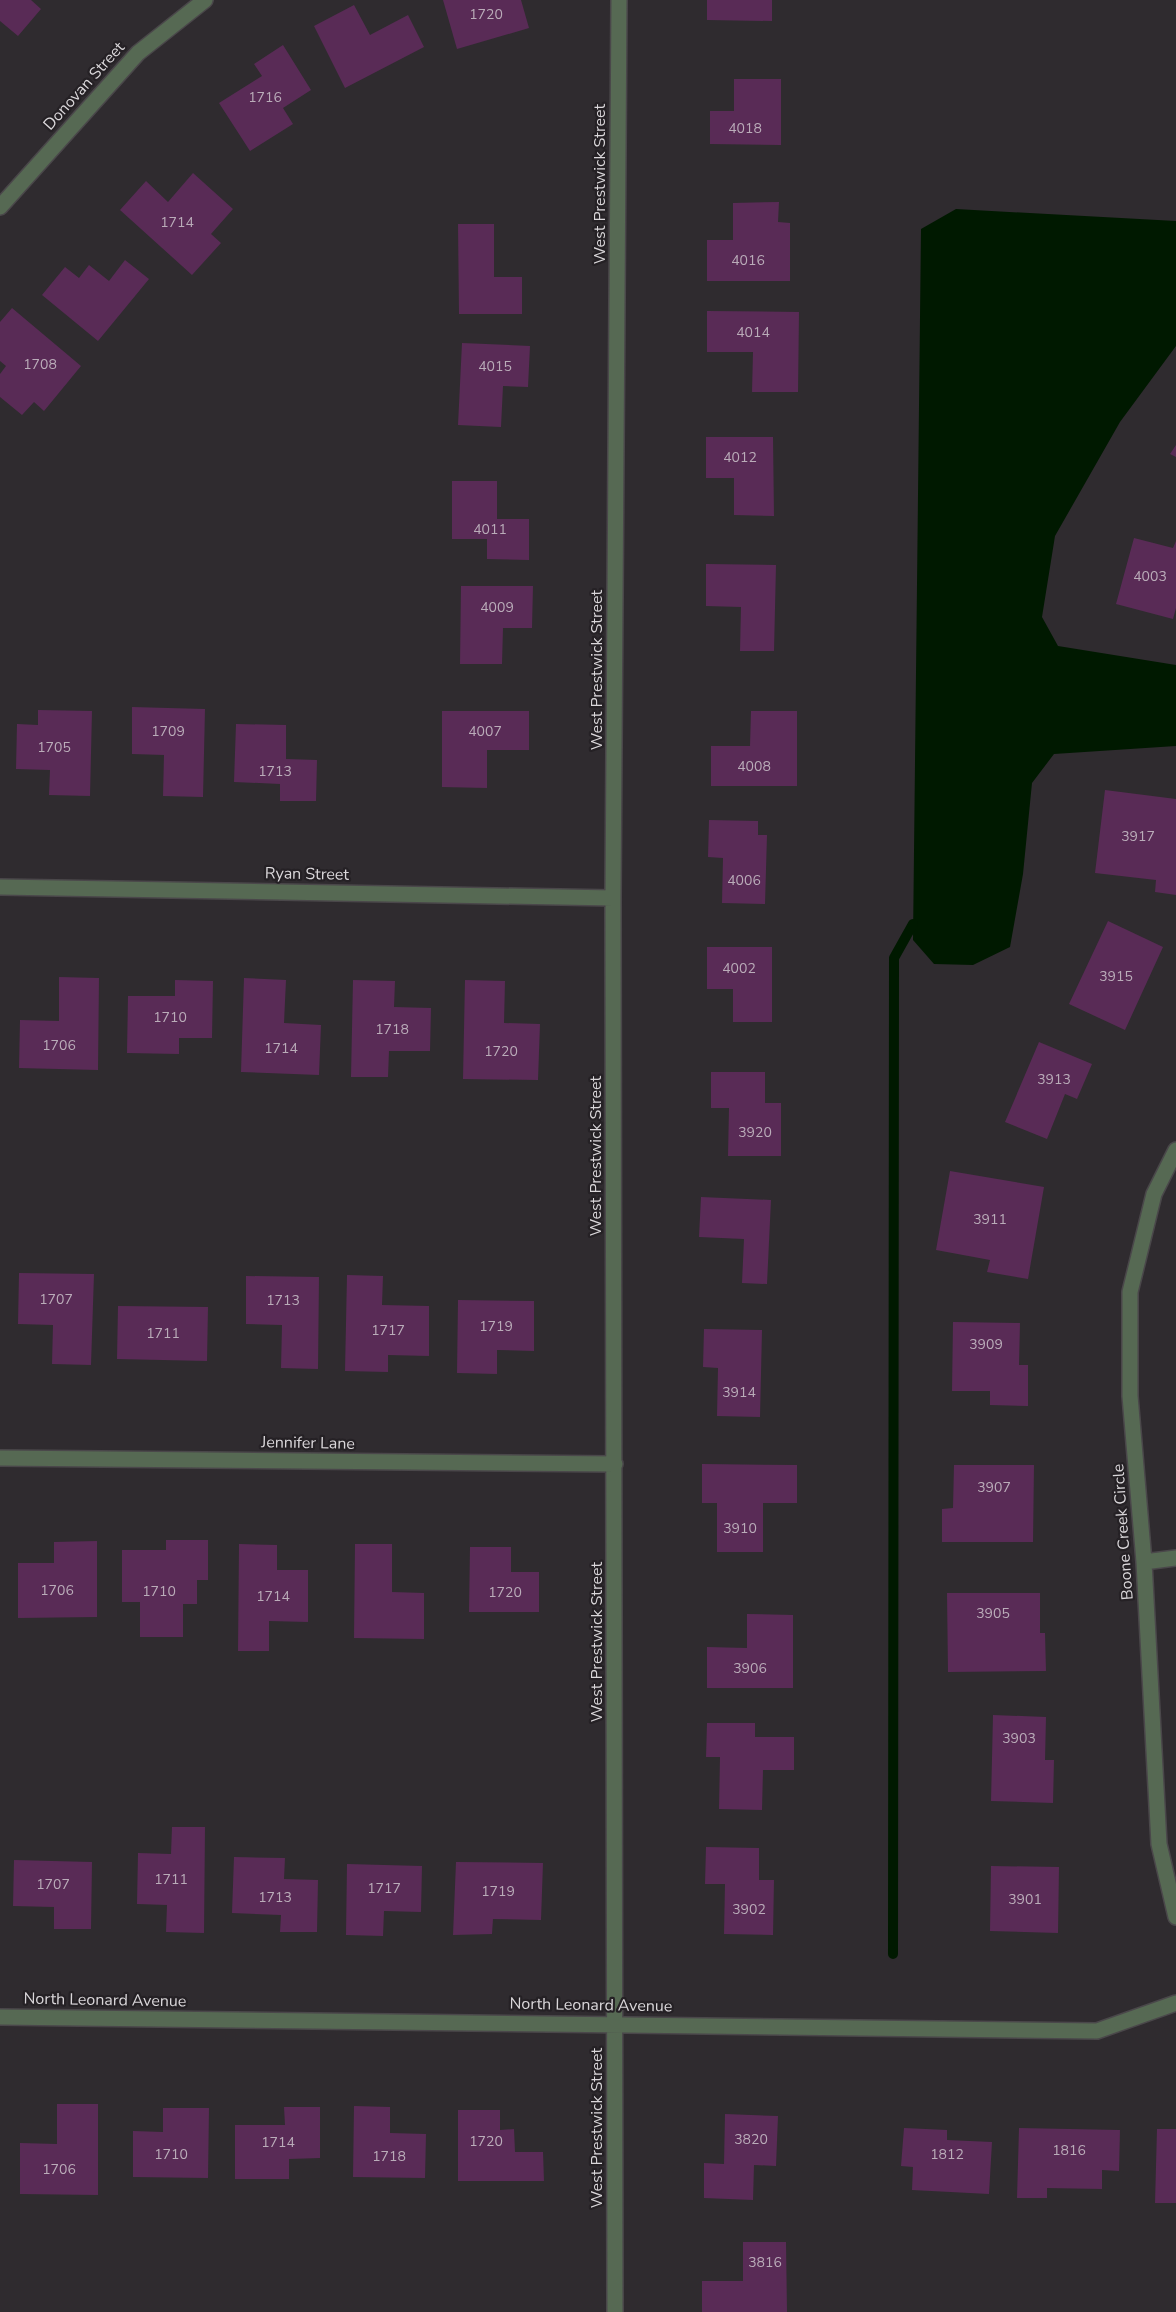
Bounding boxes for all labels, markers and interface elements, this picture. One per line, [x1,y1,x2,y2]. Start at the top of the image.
house number: 1720 [469,5,503,24]
street label: Donovan Street [38,37,130,135]
house number: 1716 [248,88,282,107]
street label: West Prestwick Street [589,103,611,264]
house number: 4018 [728,119,762,138]
house number: 1714 [160,213,194,232]
house number: 4016 [731,251,765,270]
house number: 4014 [736,323,770,342]
house number: 1708 [23,355,57,374]
house number: 4015 [478,357,512,376]
house number: 4012 [723,448,757,467]
house number: 4011 [473,520,507,539]
house number: 4003 [1133,567,1167,586]
street label: West Prestwick Street [586,589,608,750]
house number: 4009 [480,598,514,617]
house number: 1709 [151,722,185,741]
house number: 4007 [468,722,502,741]
house number: 1705 [37,738,71,757]
house number: 4008 [737,757,771,776]
house number: 1713 [258,762,292,781]
house number: 3917 [1121,827,1155,846]
street label: Ryan Street [265,862,350,886]
house number: 4006 [727,871,761,890]
house number: 4002 [722,959,756,978]
house number: 3915 [1099,967,1133,986]
house number: 1710 [153,1008,187,1027]
house number: 1718 [375,1020,409,1039]
house number: 1706 [42,1036,76,1055]
house number: 1714 [264,1039,298,1058]
house number: 1720 [484,1042,518,1061]
house number: 3913 [1037,1070,1071,1089]
street label: West Prestwick Street [585,1075,607,1236]
house number: 3920 [738,1123,772,1142]
house number: 3911 [973,1210,1007,1229]
house number: 1707 [39,1290,73,1309]
house number: 1713 [266,1291,300,1310]
house number: 1719 [479,1317,513,1336]
house number: 1717 [371,1321,405,1340]
house number: 1711 [146,1324,180,1343]
house number: 3909 [969,1335,1003,1354]
house number: 3914 [722,1383,756,1402]
street label: Jennifer Lane [260,1431,355,1455]
street label: Boone Creek Circle [1107,1463,1139,1601]
house number: 3907 [977,1478,1011,1497]
house number: 3910 [723,1519,757,1538]
street label: West Prestwick Street [586,1561,608,1722]
house number: 1706 [40,1581,74,1600]
house number: 1710 [142,1582,176,1601]
house number: 1720 [488,1583,522,1602]
house number: 1714 [256,1587,290,1606]
house number: 3905 [976,1604,1010,1623]
house number: 3906 [733,1659,767,1678]
house number: 3903 [1002,1729,1036,1748]
house number: 1711 [154,1870,188,1889]
house number: 1707 [36,1875,70,1894]
house number: 1717 [367,1879,401,1898]
house number: 1719 [481,1882,515,1901]
house number: 1713 [258,1888,292,1907]
house number: 3901 [1008,1890,1042,1909]
house number: 3902 [732,1900,766,1919]
street label: North Leonard Avenue [23,1988,187,2012]
street label: North Leonard Avenue [509,1993,673,2017]
street label: West Prestwick Street [586,2047,608,2208]
house number: 3820 [734,2130,768,2149]
house number: 1720 [469,2132,503,2151]
house number: 1714 [261,2133,295,2152]
house number: 1816 [1052,2141,1086,2160]
house number: 1710 [154,2145,188,2164]
house number: 1812 [930,2145,964,2164]
house number: 1718 [372,2147,406,2166]
house number: 1706 [42,2160,76,2179]
house number: 3816 [748,2253,782,2272]

